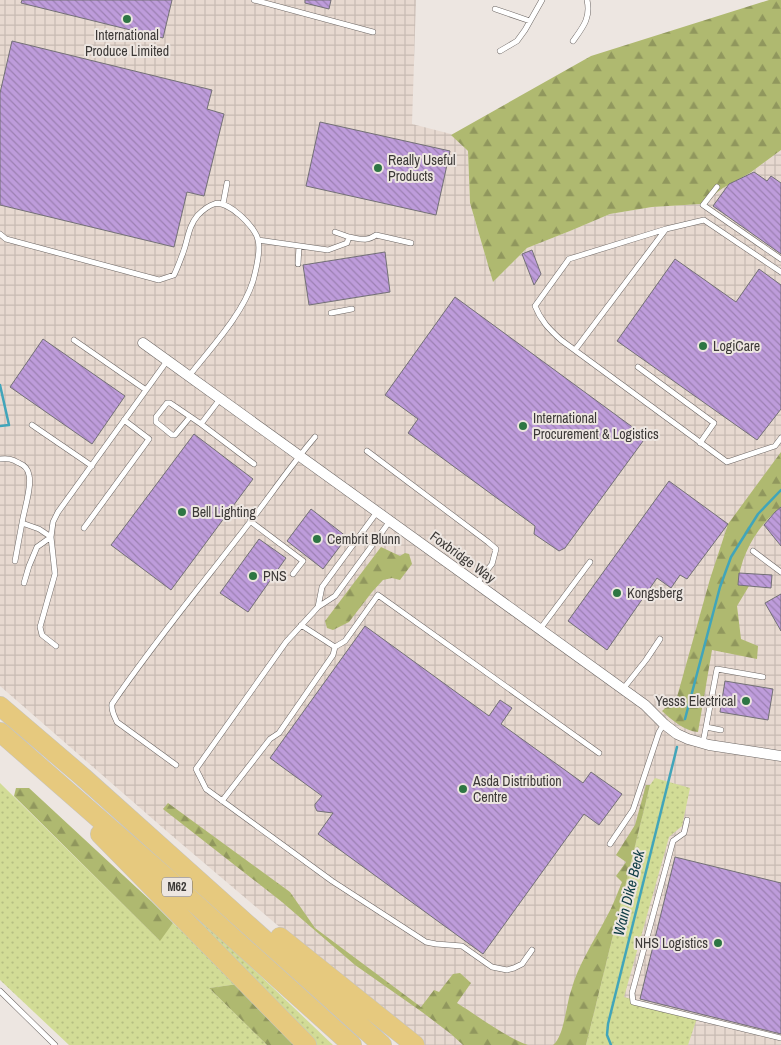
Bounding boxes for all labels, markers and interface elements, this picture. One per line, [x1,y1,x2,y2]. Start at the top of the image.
marker: International Produce Limited [121,13,133,25]
place label: International Produce Limited [85,26,169,60]
place label: Really Useful Products [388,151,456,185]
marker: Really Useful Products [372,162,384,174]
place label: LogiCare [713,337,760,355]
marker: LogiCare [697,340,709,352]
place label: International Procurement & Logistics [533,409,659,443]
marker: International Procurement & Logistics [517,420,529,432]
place label: Bell Lighting [192,503,256,521]
marker: Bell Lighting [176,506,188,518]
street label: Foxbridge Way [427,527,500,587]
place label: Cembrit Blunn [327,530,400,548]
marker: Cembrit Blunn [311,533,323,545]
place label: PNS [263,567,287,585]
marker: PNS [247,570,259,582]
place label: Kongsberg [627,584,683,602]
marker: Kongsberg [611,587,623,599]
place label: Yesss Electrical [655,692,736,710]
marker: Yesss Electrical [740,695,752,707]
place label: Asda Distribution Centre [472,772,562,806]
marker: Asda Distribution Centre [457,783,469,795]
water label: Wain Dike Beck [608,847,650,938]
road number: M62 [162,878,192,896]
place label: NHS Logistics [635,934,708,952]
marker: NHS Logistics [712,937,724,949]

